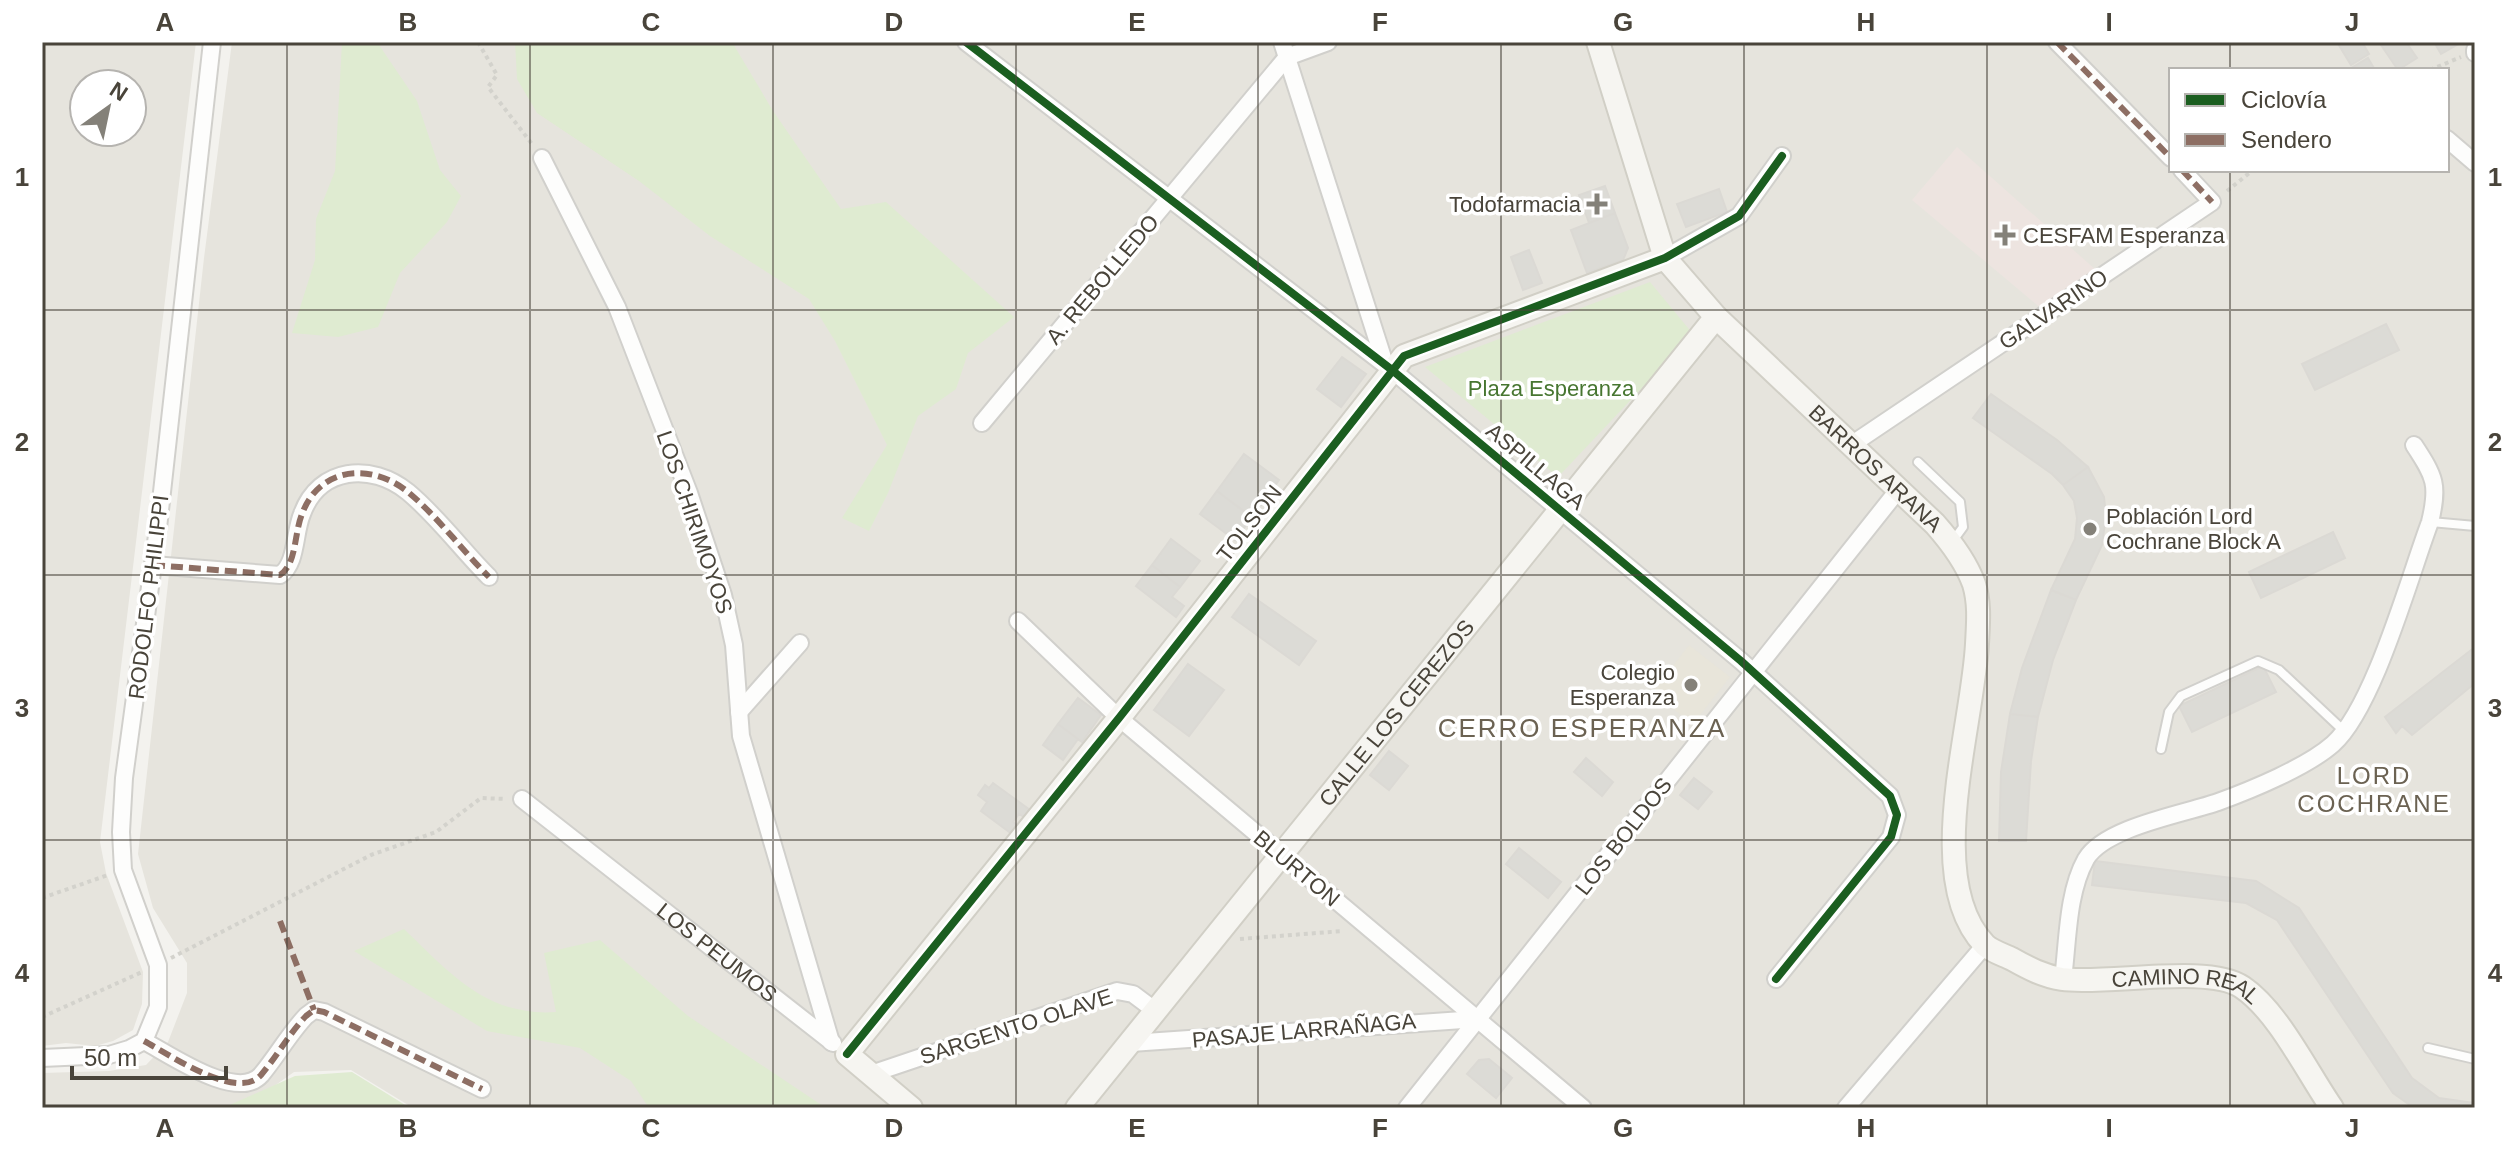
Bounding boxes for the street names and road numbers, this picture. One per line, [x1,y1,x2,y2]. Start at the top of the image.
street label: A. REBOLLEDO [1041,209,1164,349]
street label: GALVARINO [1994,264,2112,355]
street label: BARROS ARANA [1804,400,1947,537]
street label: ASPILLAGA [1481,418,1590,515]
street label: LOS CHIRIMOYOS [651,427,738,617]
street label: TOLSON [1212,480,1287,566]
street label: RODOLFO PHILIPPI [124,494,173,701]
street label: CALLE LOS CEREZOS [1314,615,1479,811]
street label: LOS BOLDOS [1570,773,1677,900]
street label: BLURTON [1249,825,1345,911]
street label: LOS PEUMOS [652,898,782,1007]
street label: CAMINO REAL [2111,964,2265,1009]
street label: SARGENTO OLAVE [917,984,1116,1069]
street label: PASAJE LARRAÑAGA [1191,1008,1417,1053]

